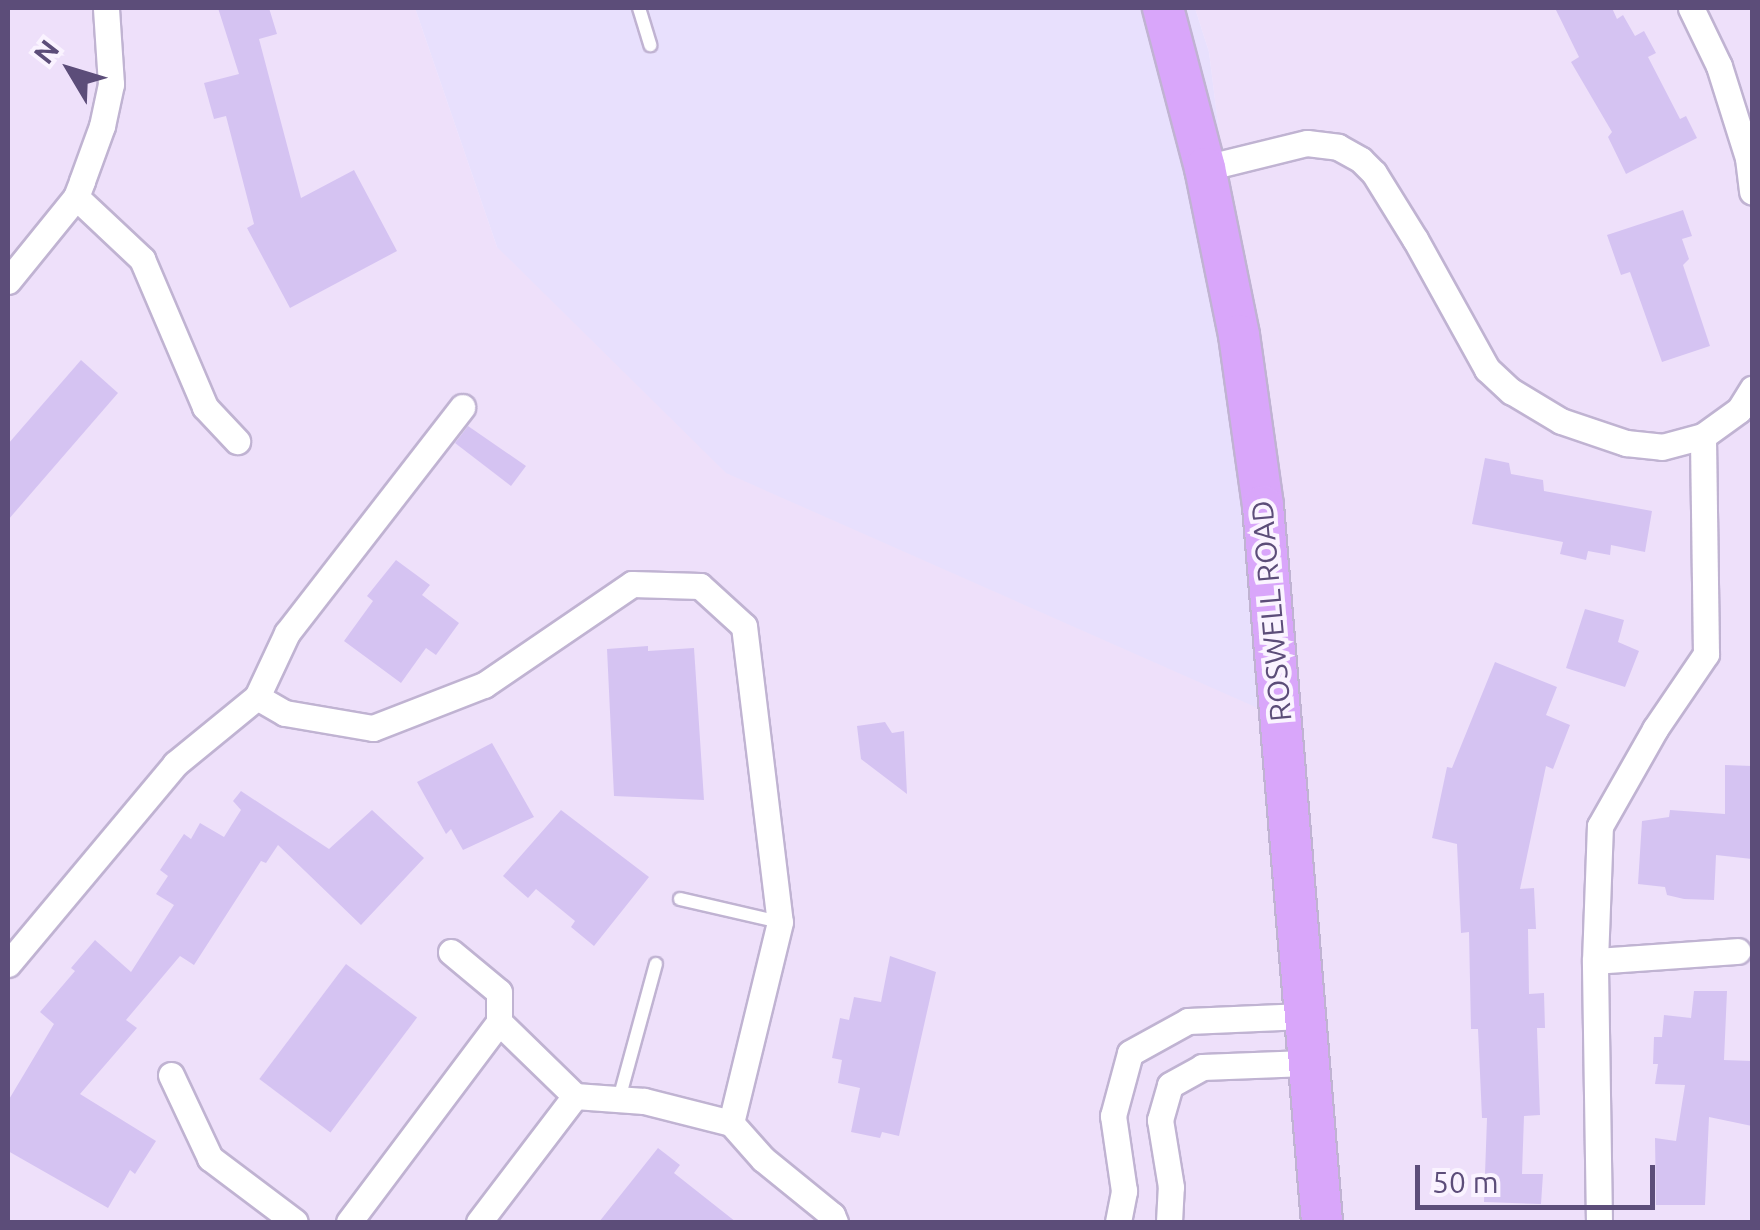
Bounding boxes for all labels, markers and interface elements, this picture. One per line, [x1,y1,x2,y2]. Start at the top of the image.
north arrow [20,20,120,120]
text: N [27,33,65,69]
street label: ROSWELL ROAD [1243,499,1299,723]
scale bar [1420,1145,1660,1207]
text: 50 m [1432,1165,1499,1199]

